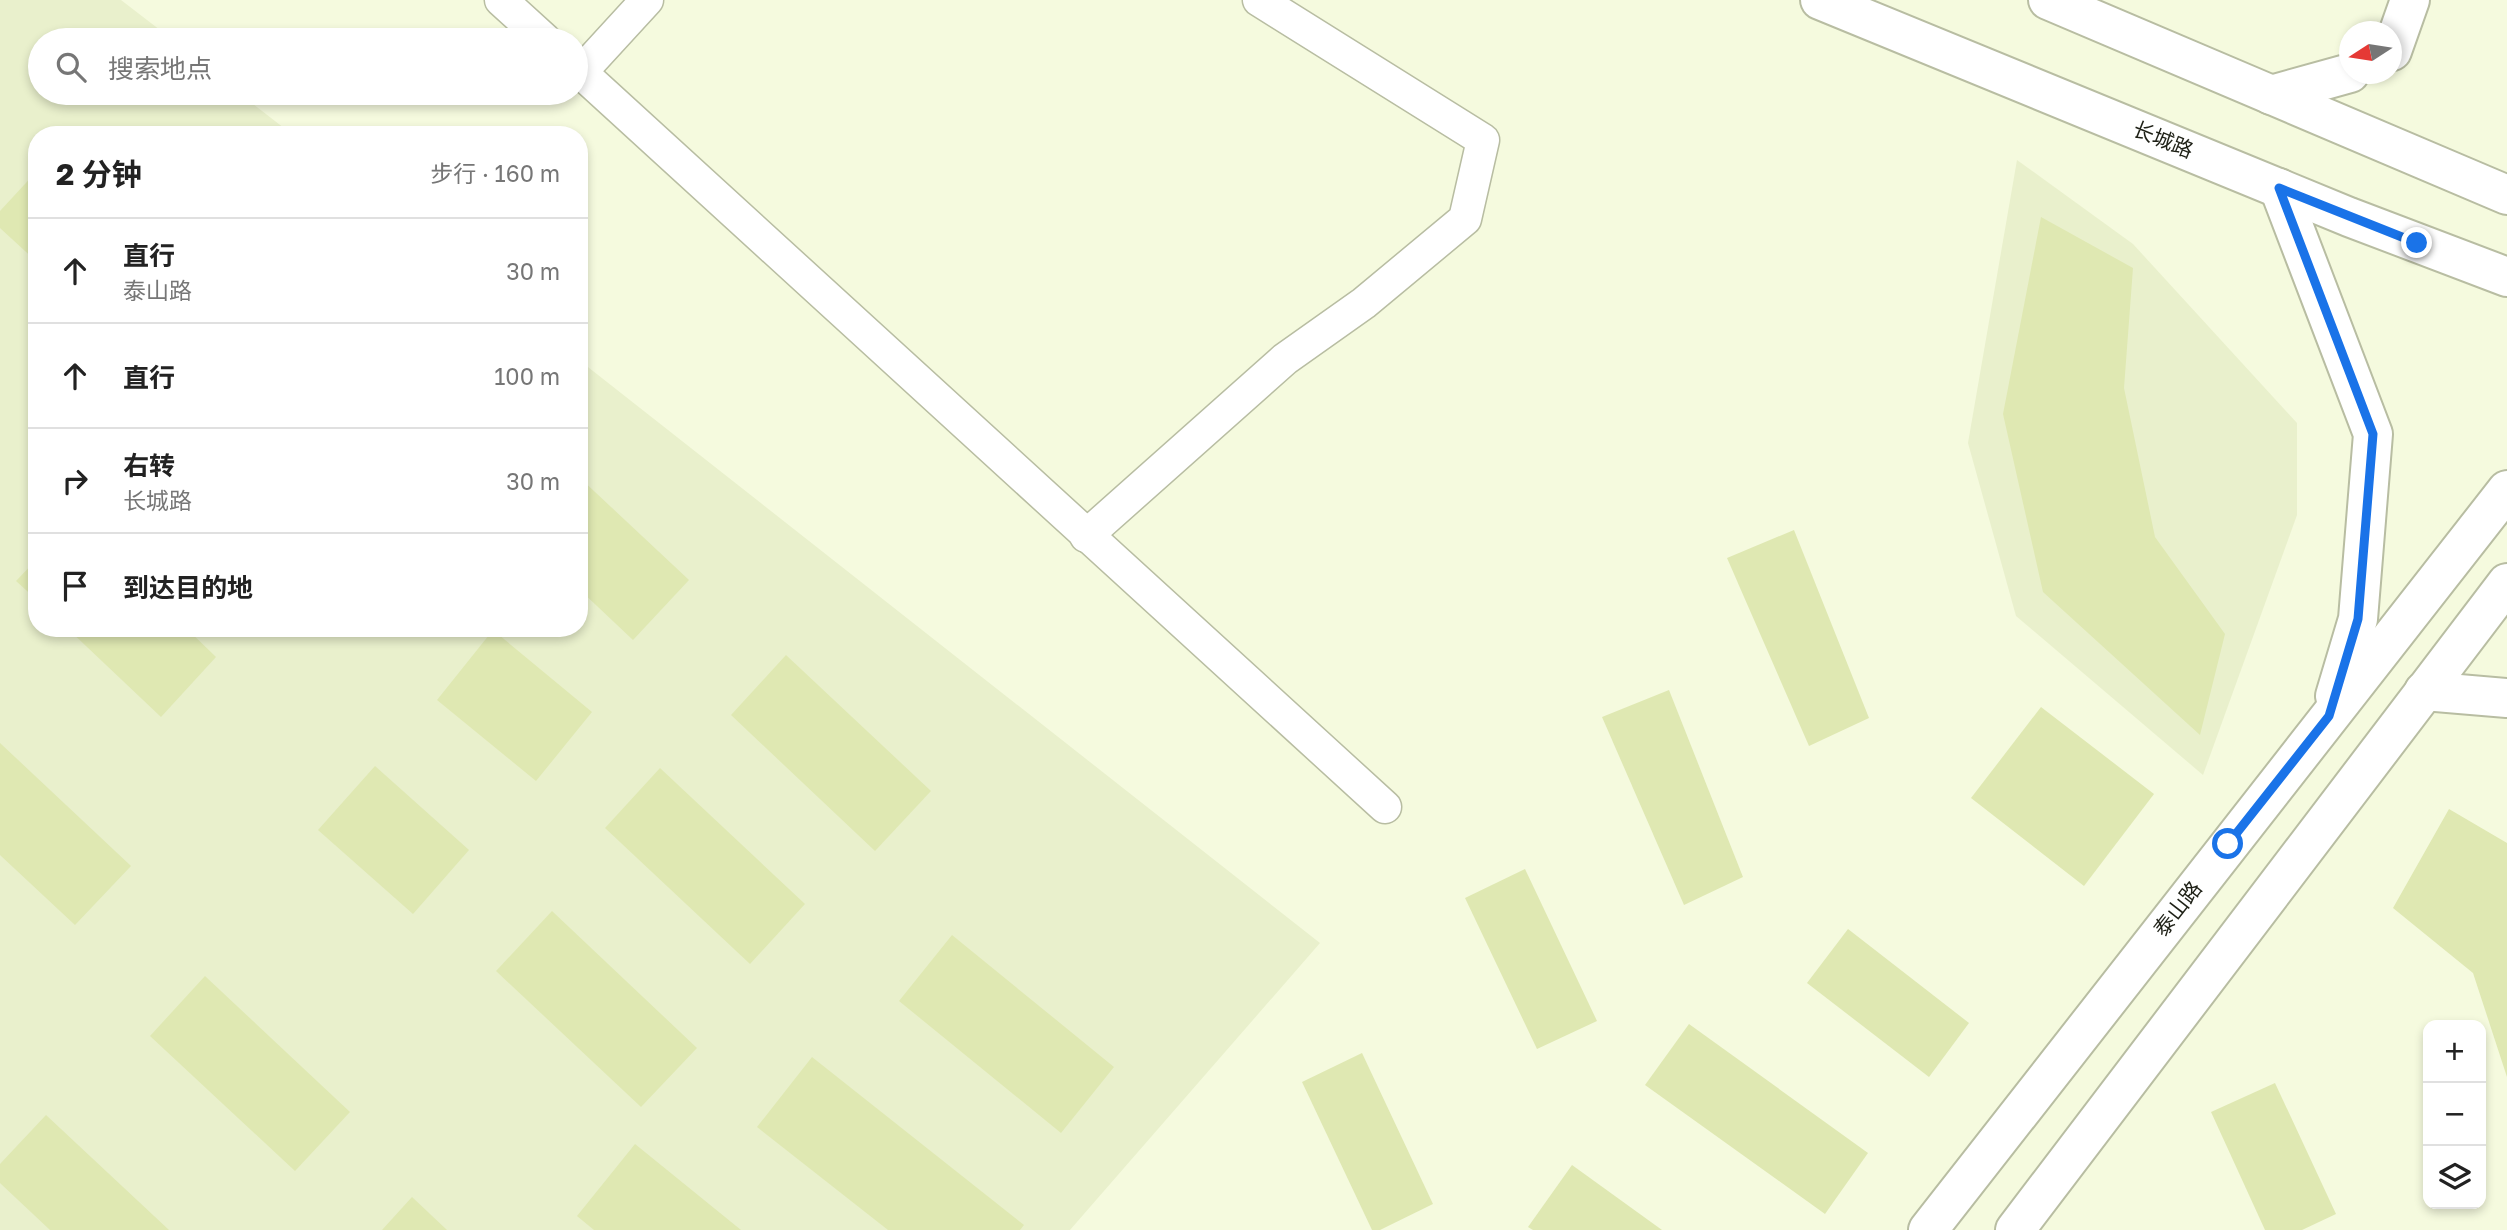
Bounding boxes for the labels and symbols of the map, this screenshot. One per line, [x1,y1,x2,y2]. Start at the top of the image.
north arrow [2339,21,2402,84]
street label: 长城路 [2129,115,2197,163]
route end [2401,227,2432,258]
route start [2212,828,2243,859]
street label: 泰山路 [2148,876,2207,941]

